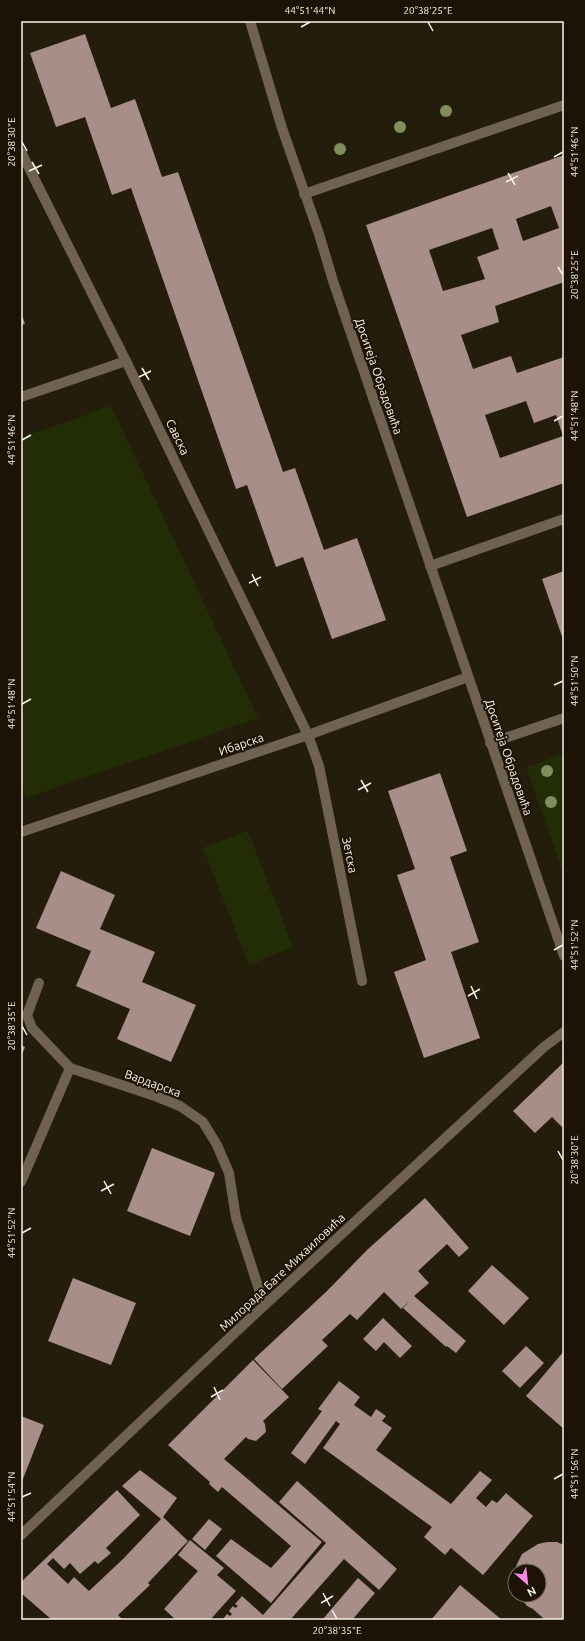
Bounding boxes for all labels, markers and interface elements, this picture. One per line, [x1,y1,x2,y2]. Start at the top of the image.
text: 44°51'44"N [285,5,335,16]
text: 20°38'25"E [403,5,453,16]
text: 20°38'30"E [6,117,17,167]
text: 44°51'46"N [569,127,580,177]
text: 20°38'25"E [569,250,580,300]
street label: Доситеја Обрадовића [353,316,405,436]
text: 44°51'48"N [569,391,580,441]
text: 44°51'46"N [6,415,17,465]
street label: Савска [164,417,192,457]
text: 44°51'50"N [569,656,580,706]
text: 44°51'48"N [6,679,17,729]
street label: Доситеја Обрадовића [483,697,535,817]
street label: Ибарска [217,730,265,758]
street label: Зетска [340,836,360,874]
text: 44°51'52"N [569,920,580,970]
text: 20°38'35"E [6,1001,17,1051]
street label: Вардарска [123,1067,183,1099]
text: 20°38'30"E [569,1135,580,1185]
text: 44°51'52"N [6,1208,17,1258]
street label: Милорада Бате Михаиловића [217,1210,347,1334]
text: 44°51'56"N [569,1449,580,1499]
text: 44°51'54"N [6,1472,17,1522]
north arrow [507,1563,547,1603]
text: N [525,1585,538,1599]
text: 20°38'35"E [312,1625,362,1636]

